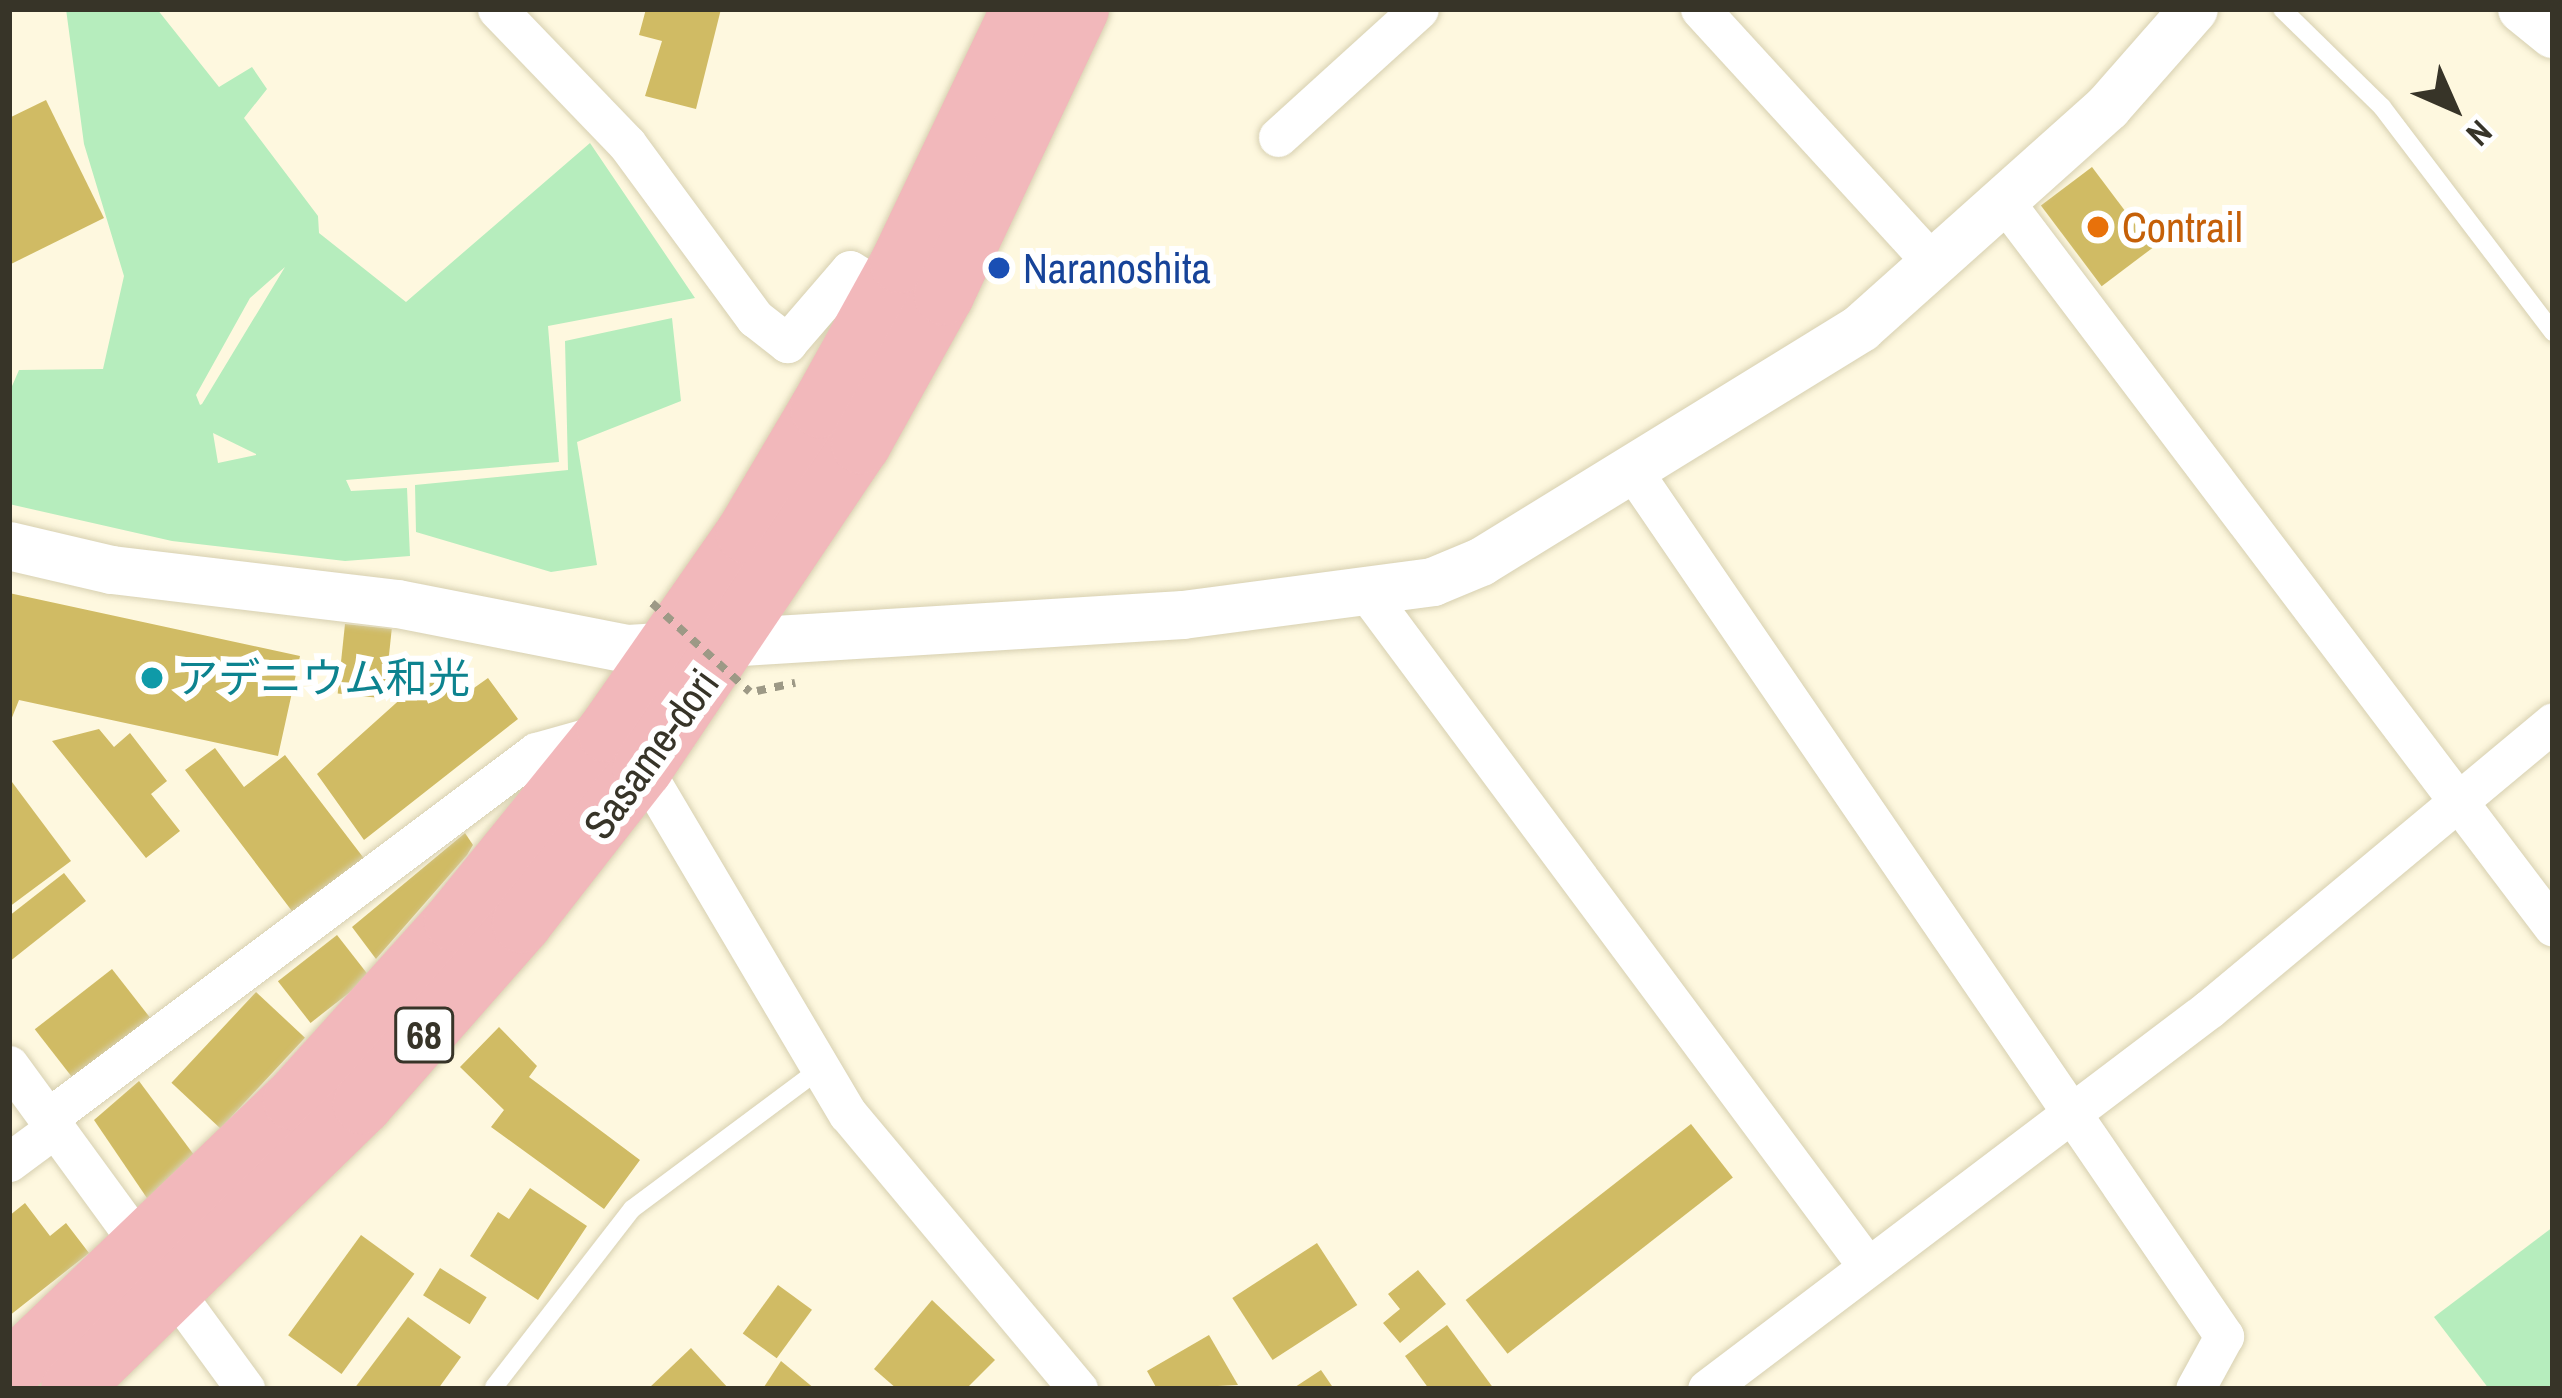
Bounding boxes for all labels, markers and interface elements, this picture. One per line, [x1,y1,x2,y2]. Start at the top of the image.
north arrow [2394,48,2514,168]
text: N [2457,111,2502,156]
place label: Contrail [2122,202,2243,252]
marker: Contrail [2085,214,2111,240]
place label: Naranoshita [1023,243,1211,293]
marker: Naranoshita [986,255,1012,281]
place label: アデニウム和光 [176,653,470,703]
street label: Sasame-dori [573,659,729,849]
marker: アデニウム和光 [139,665,165,691]
road number: 68 [394,1002,454,1068]

